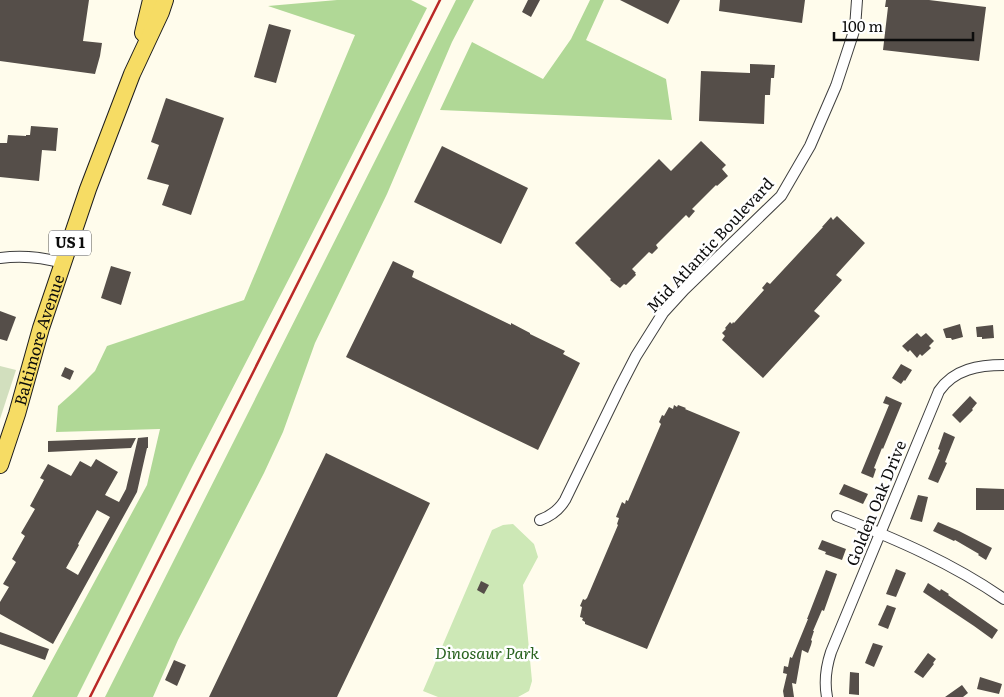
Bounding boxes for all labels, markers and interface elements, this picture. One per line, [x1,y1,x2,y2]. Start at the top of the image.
scale bar [834,10,973,42]
text: 100 m [842,14,883,37]
street label: Mid Atlantic Boulevard [640,171,778,317]
road number: US 1 [49,230,91,256]
street label: Baltimore Avenue [7,271,69,408]
street label: Golden Oak Drive [839,436,911,569]
park label: Dinosaur Park [435,640,539,664]

